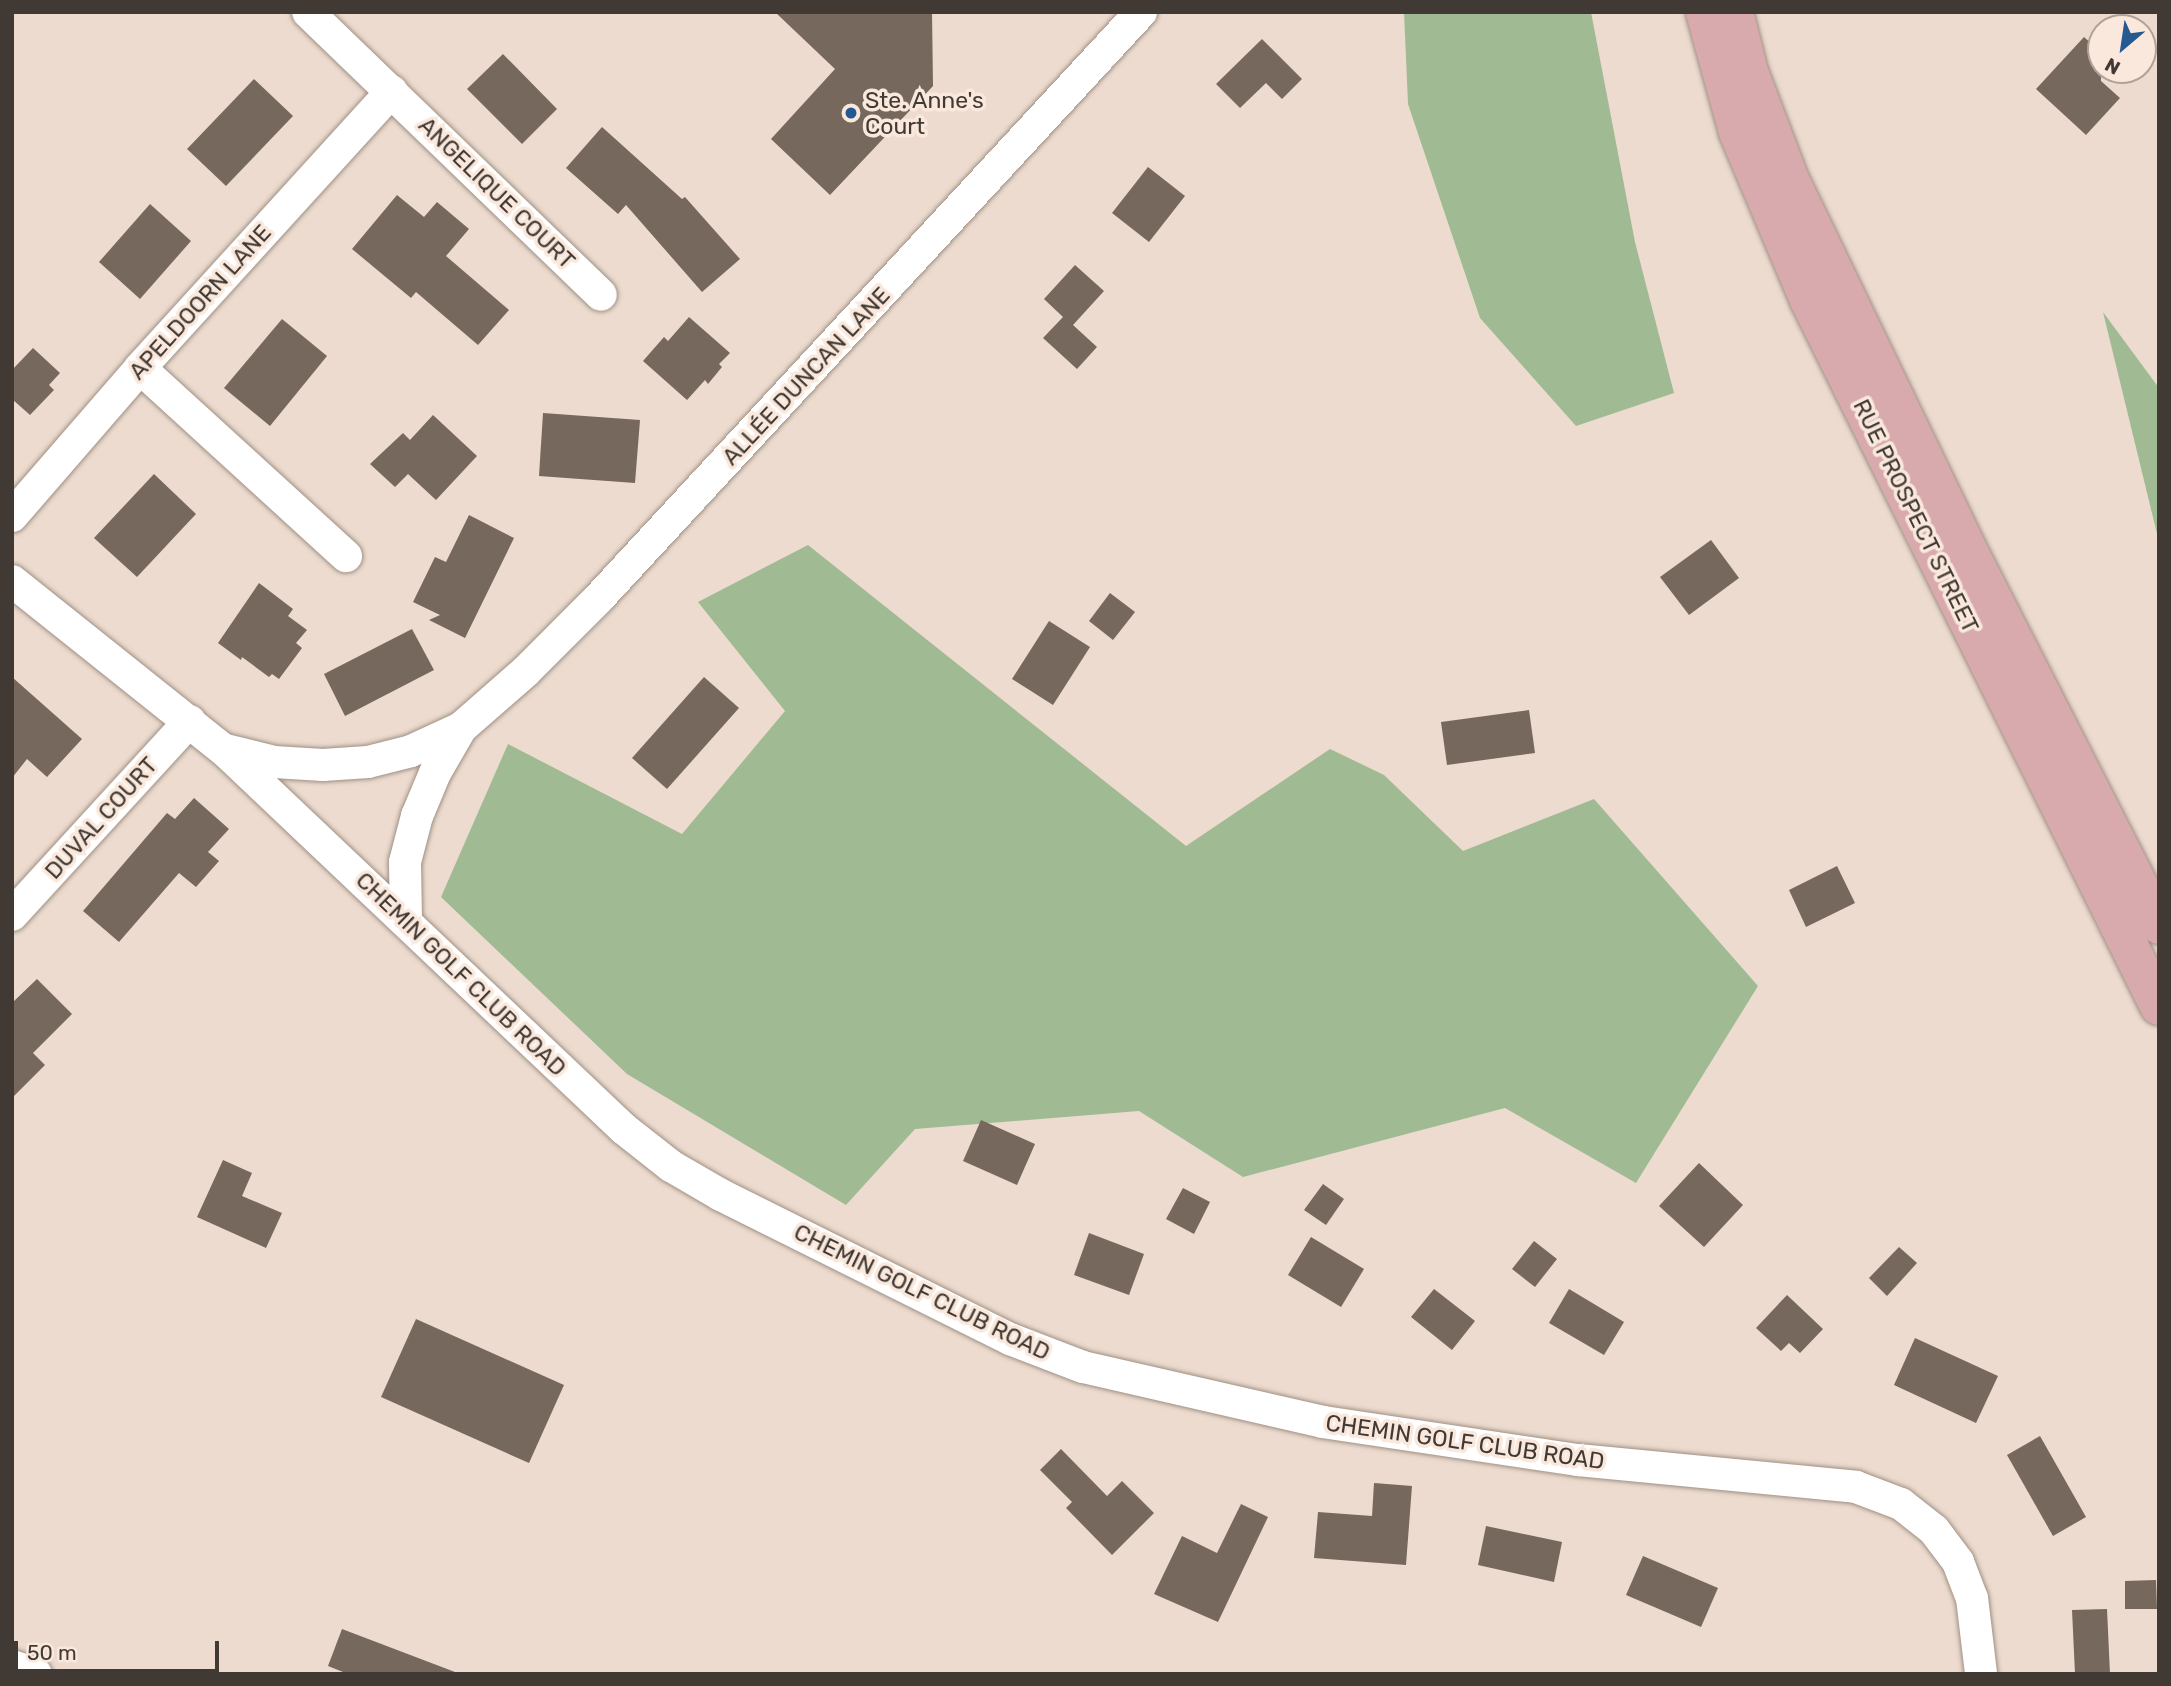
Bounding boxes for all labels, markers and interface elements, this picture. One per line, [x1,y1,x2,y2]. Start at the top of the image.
north arrow [2087,14,2157,84]
text: N [2101,53,2124,79]
place label: Ste. Anne's Court [865,86,984,140]
marker: Ste. Anne's Court [843,105,859,121]
street label: ANGELIQUE COURT [413,111,581,275]
street label: APELDOORN LANE [123,219,277,385]
street label: ALLÉE DUNCAN LANE [716,281,896,471]
street label: RUE PROSPECT STREET [1847,394,1985,638]
street label: DUVAL COURT [39,751,163,885]
street label: CHEMIN GOLF CLUB ROAD [350,866,572,1082]
street label: CHEMIN GOLF CLUB ROAD [789,1218,1055,1366]
street label: CHEMIN GOLF CLUB ROAD [1324,1409,1606,1475]
scale bar [18,1626,222,1670]
text: 50 m [27,1640,77,1665]

